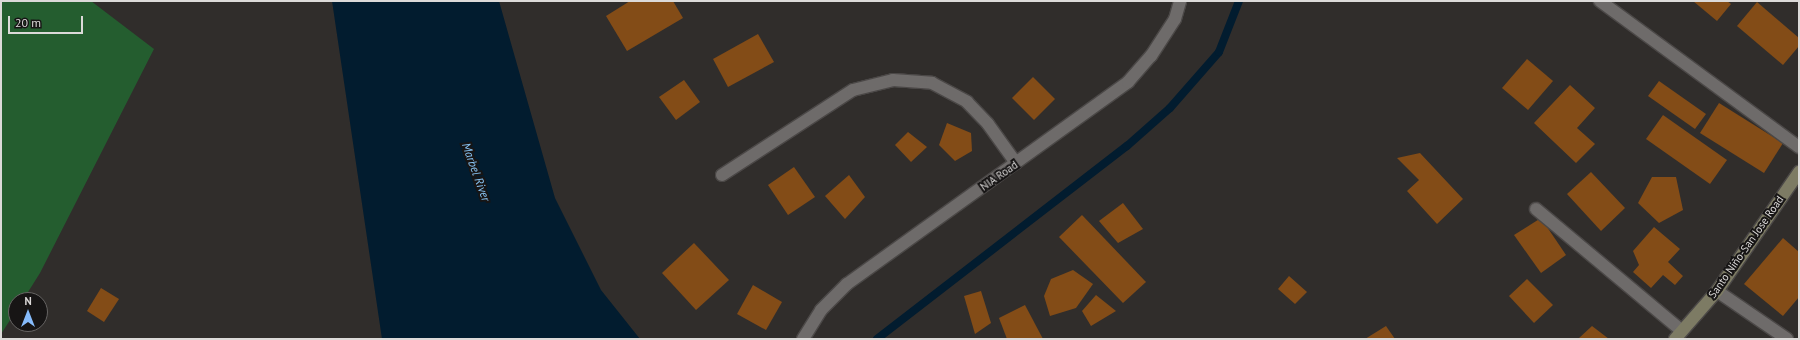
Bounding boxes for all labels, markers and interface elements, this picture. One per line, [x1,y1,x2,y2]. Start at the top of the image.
scale bar [10,8,85,34]
text: 20 m [15,15,41,30]
water label: Marbel River [459,141,493,203]
street label: NIA Road [977,158,1021,194]
street label: Santo Niño-San Jose Road [1706,193,1786,301]
north arrow [8,292,48,332]
text: N [24,294,32,308]

